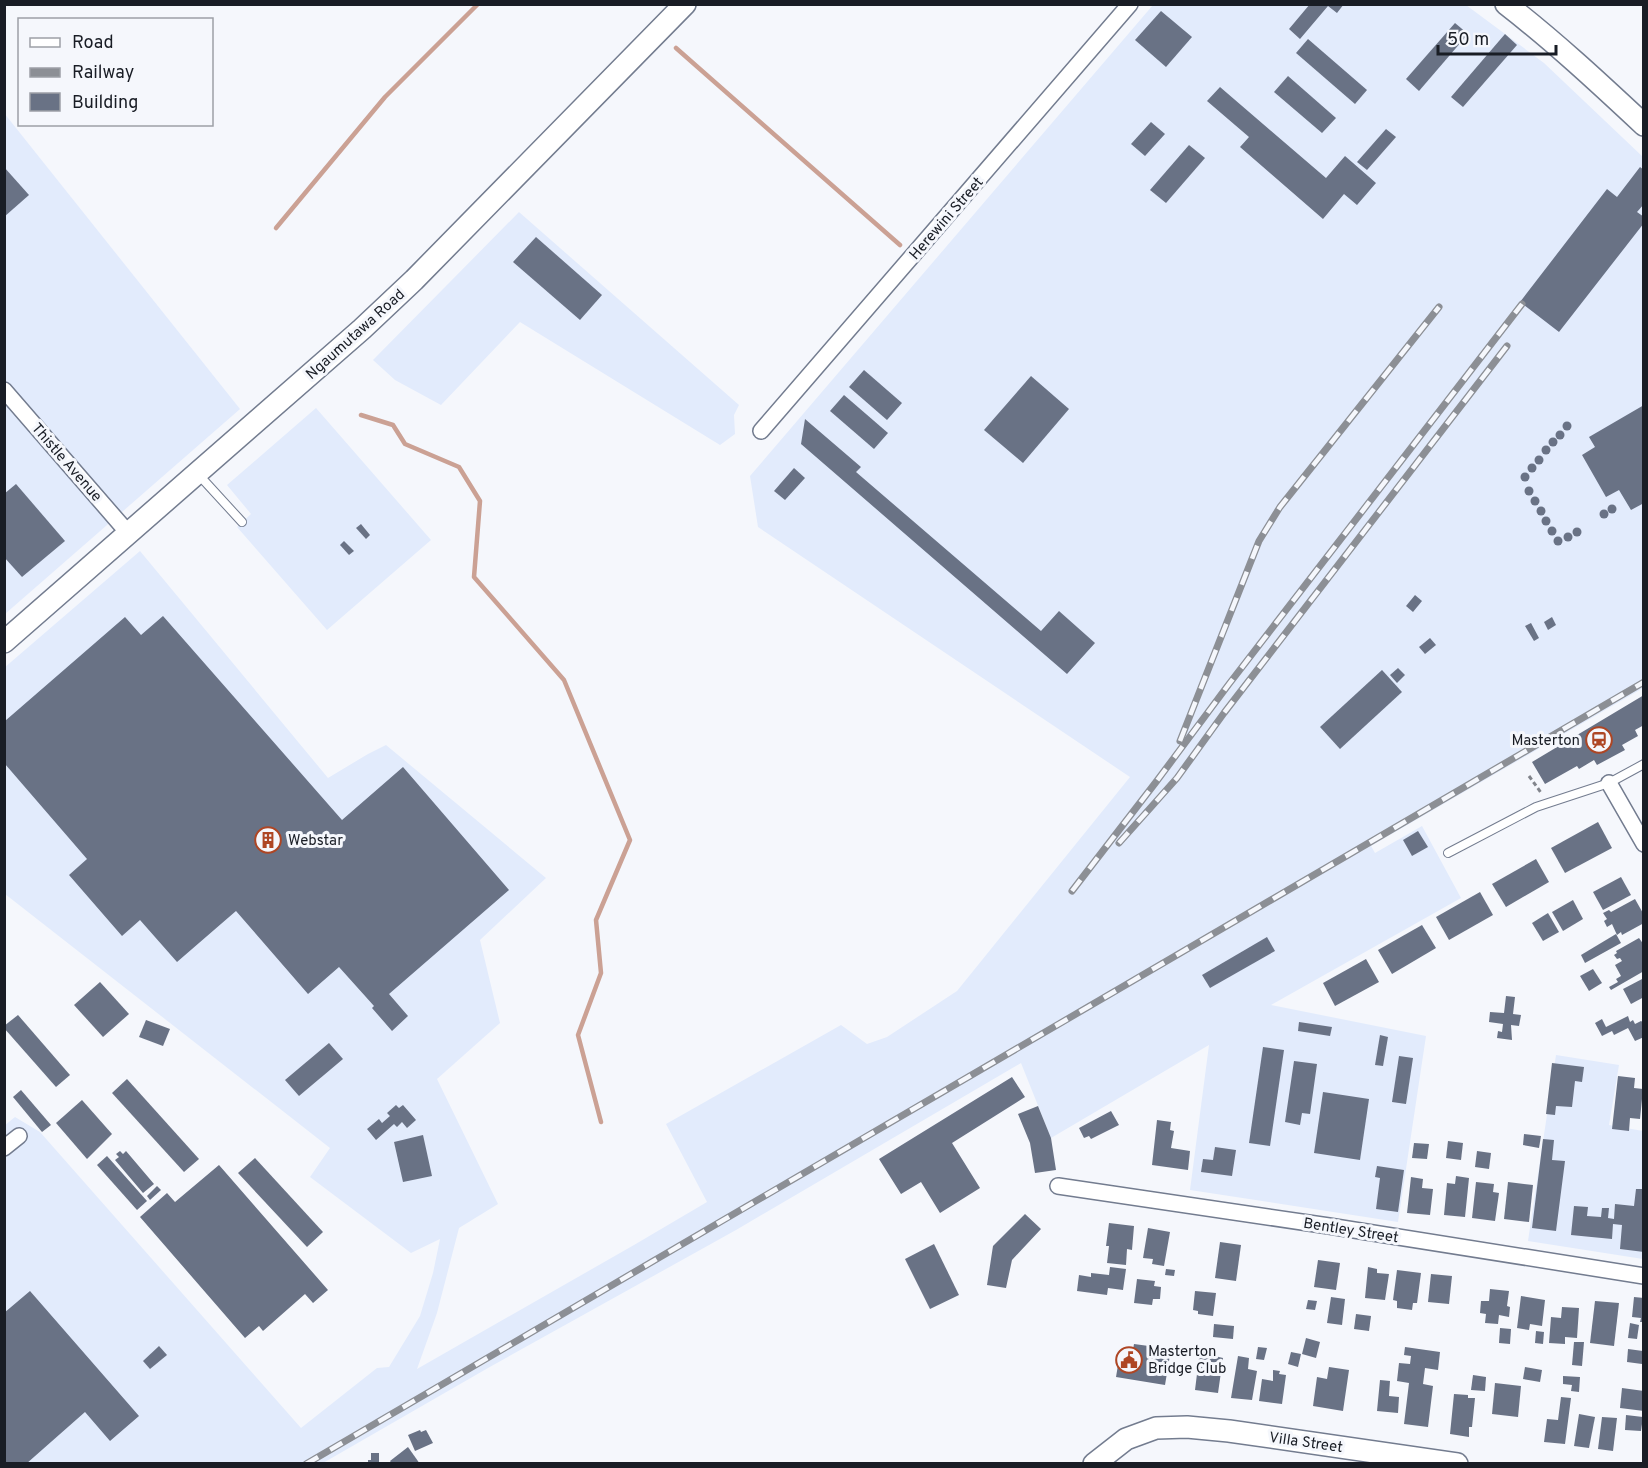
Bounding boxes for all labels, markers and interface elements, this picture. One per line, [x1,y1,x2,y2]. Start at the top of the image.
legend [18,18,213,126]
scale bar [1438,18,1556,56]
text: 50 m [1447,29,1489,52]
text: Road [72,32,114,55]
text: Railway [72,62,134,85]
text: Building [72,92,138,115]
street label: Herewini Street [906,174,988,264]
street label: Ngaumutawa Road [303,286,409,385]
street label: Thistle Avenue [26,420,105,506]
station icon: Masterton [1584,725,1614,755]
place label: Masterton [1512,732,1580,751]
building icon: Webstar [253,825,283,855]
place label: Webstar [288,832,343,851]
street label: Bentley Street [1302,1215,1400,1248]
place label: Masterton Bridge Club [1148,1343,1226,1379]
public building icon: Masterton Bridge Club [1114,1345,1144,1375]
street label: Villa Street [1268,1429,1344,1458]

